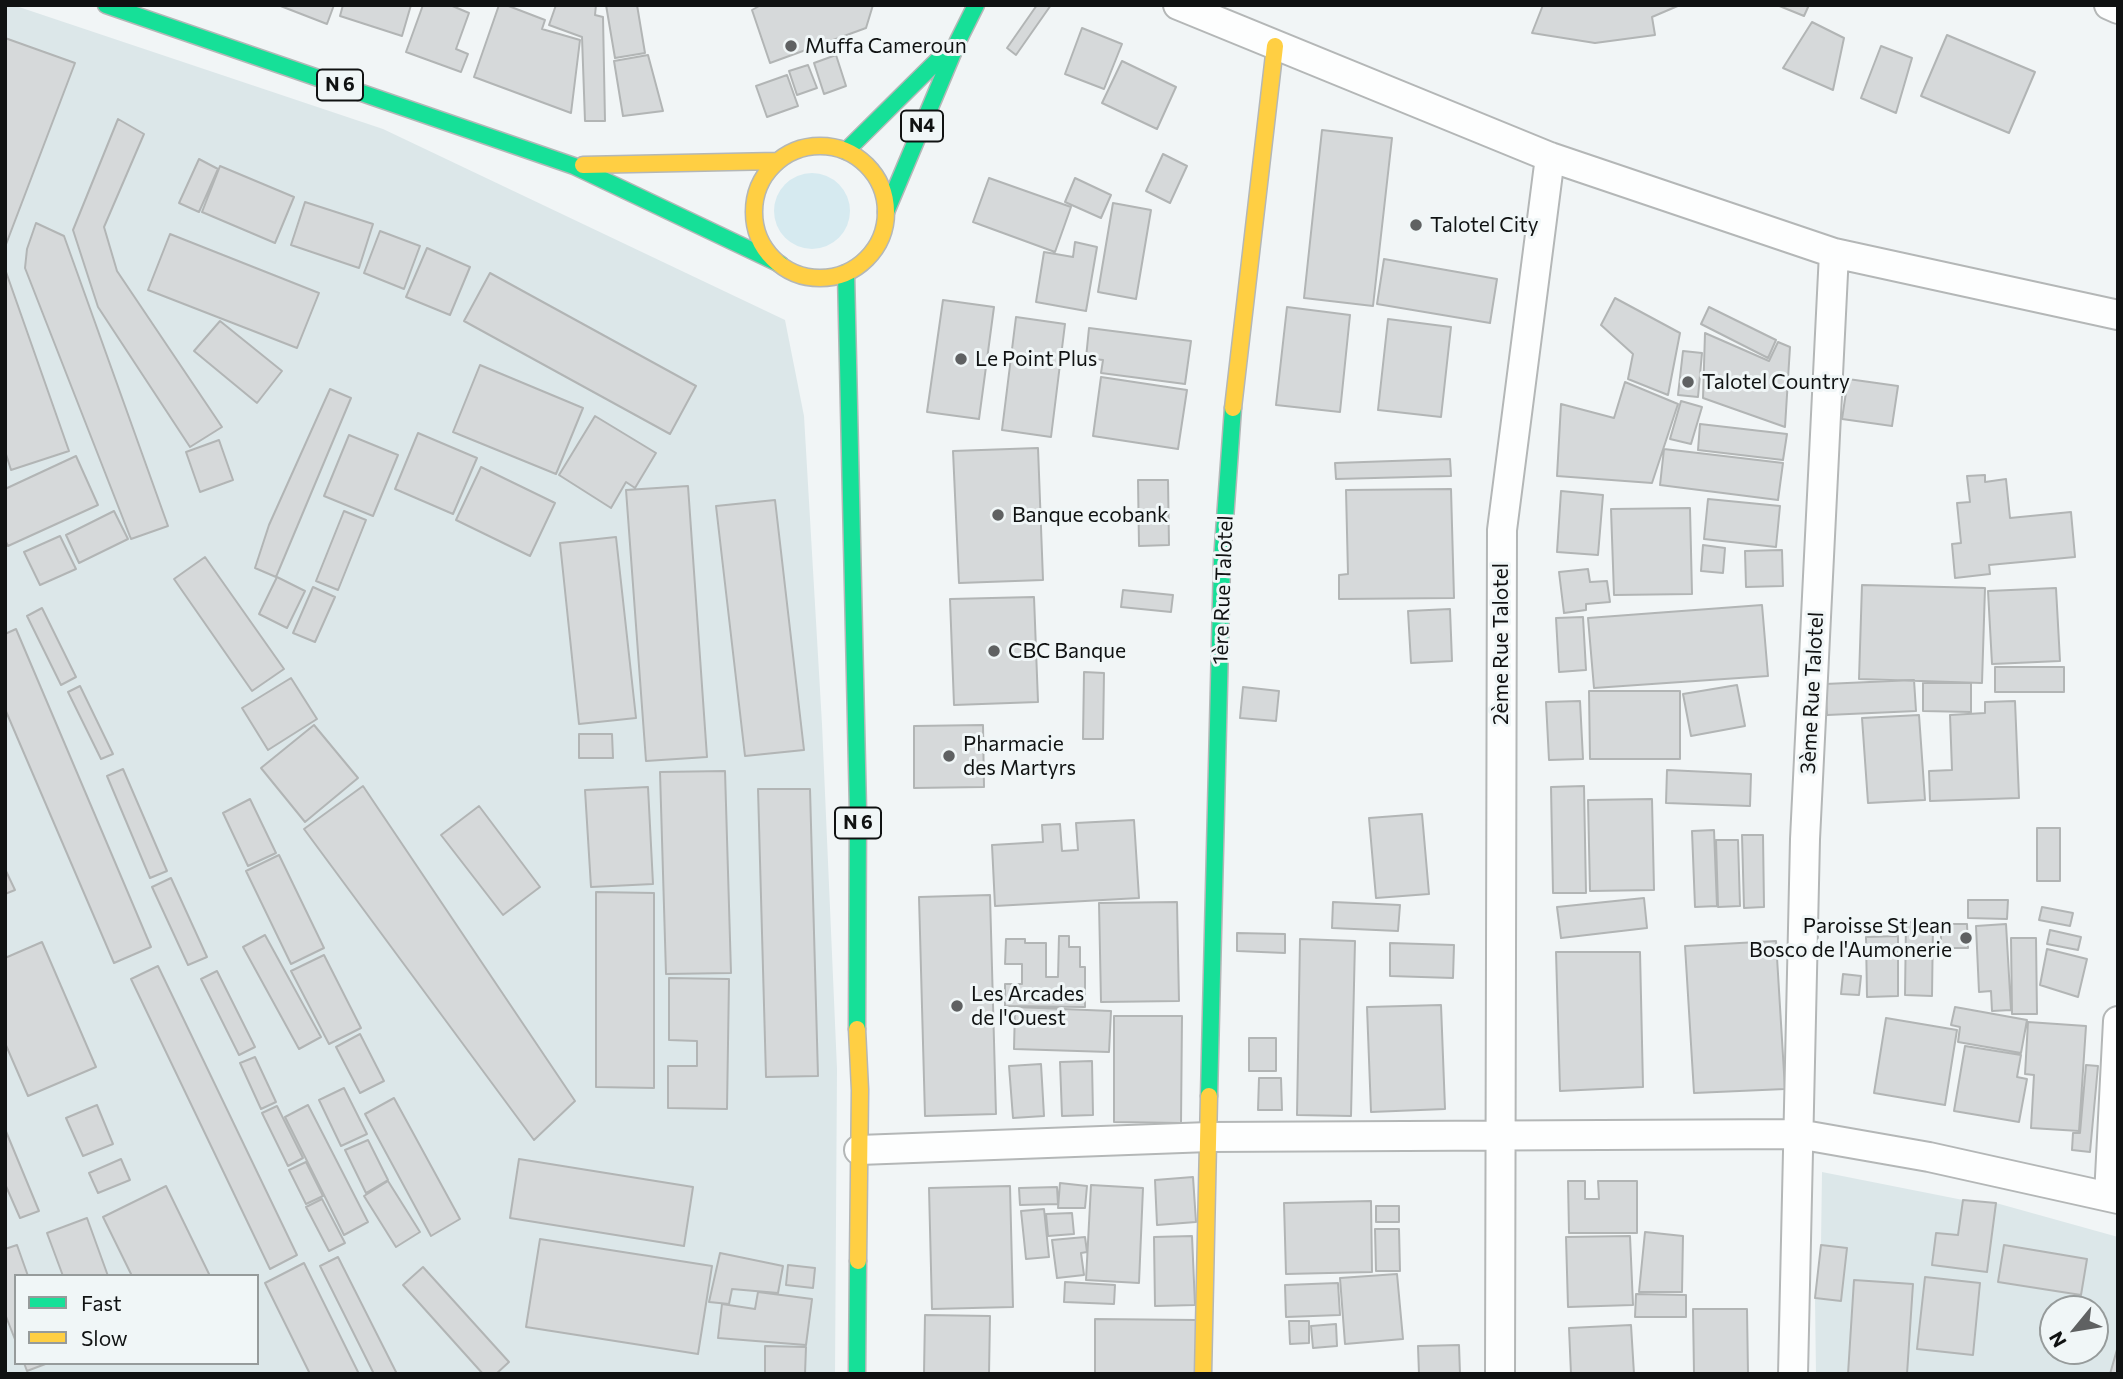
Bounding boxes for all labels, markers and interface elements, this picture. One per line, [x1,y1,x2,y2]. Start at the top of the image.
place label: Muffa Cameroun [805,33,967,59]
marker: Muffa Cameroun [783,38,799,54]
road number: N 6 [317,69,363,100]
road number: N4 [901,110,943,142]
place label: Talotel City [1430,212,1539,238]
marker: Talotel City [1408,217,1424,233]
place label: Le Point Plus [975,346,1097,372]
marker: Le Point Plus [953,351,969,367]
place label: Talotel Country [1702,369,1850,395]
marker: Talotel Country [1680,374,1696,390]
place label: Banque ecobank [1012,502,1169,528]
marker: Banque ecobank [990,507,1006,523]
street label: 1ère Rue Talotel [1208,515,1238,665]
street label: 2ème Rue Talotel [1488,563,1514,725]
street label: 3ème Rue Talotel [1795,611,1829,775]
place label: CBC Banque [1008,638,1126,664]
marker: CBC Banque [986,643,1002,659]
place label: Pharmacie des Martyrs [963,731,1076,781]
marker: Pharmacie des Martyrs [941,748,957,764]
road number: N 6 [835,808,881,838]
place label: Paroisse St Jean Bosco de l'Aumonerie [1749,913,1952,963]
marker: Paroisse St Jean Bosco de l'Aumonerie [1958,930,1974,946]
place label: Les Arcades de l'Ouest [971,981,1084,1031]
marker: Les Arcades de l'Ouest [949,998,965,1014]
legend [14,1274,259,1365]
text: Fast [81,1290,122,1315]
north arrow [2039,1295,2109,1365]
text: Slow [81,1325,128,1350]
text: N [2044,1328,2071,1352]

